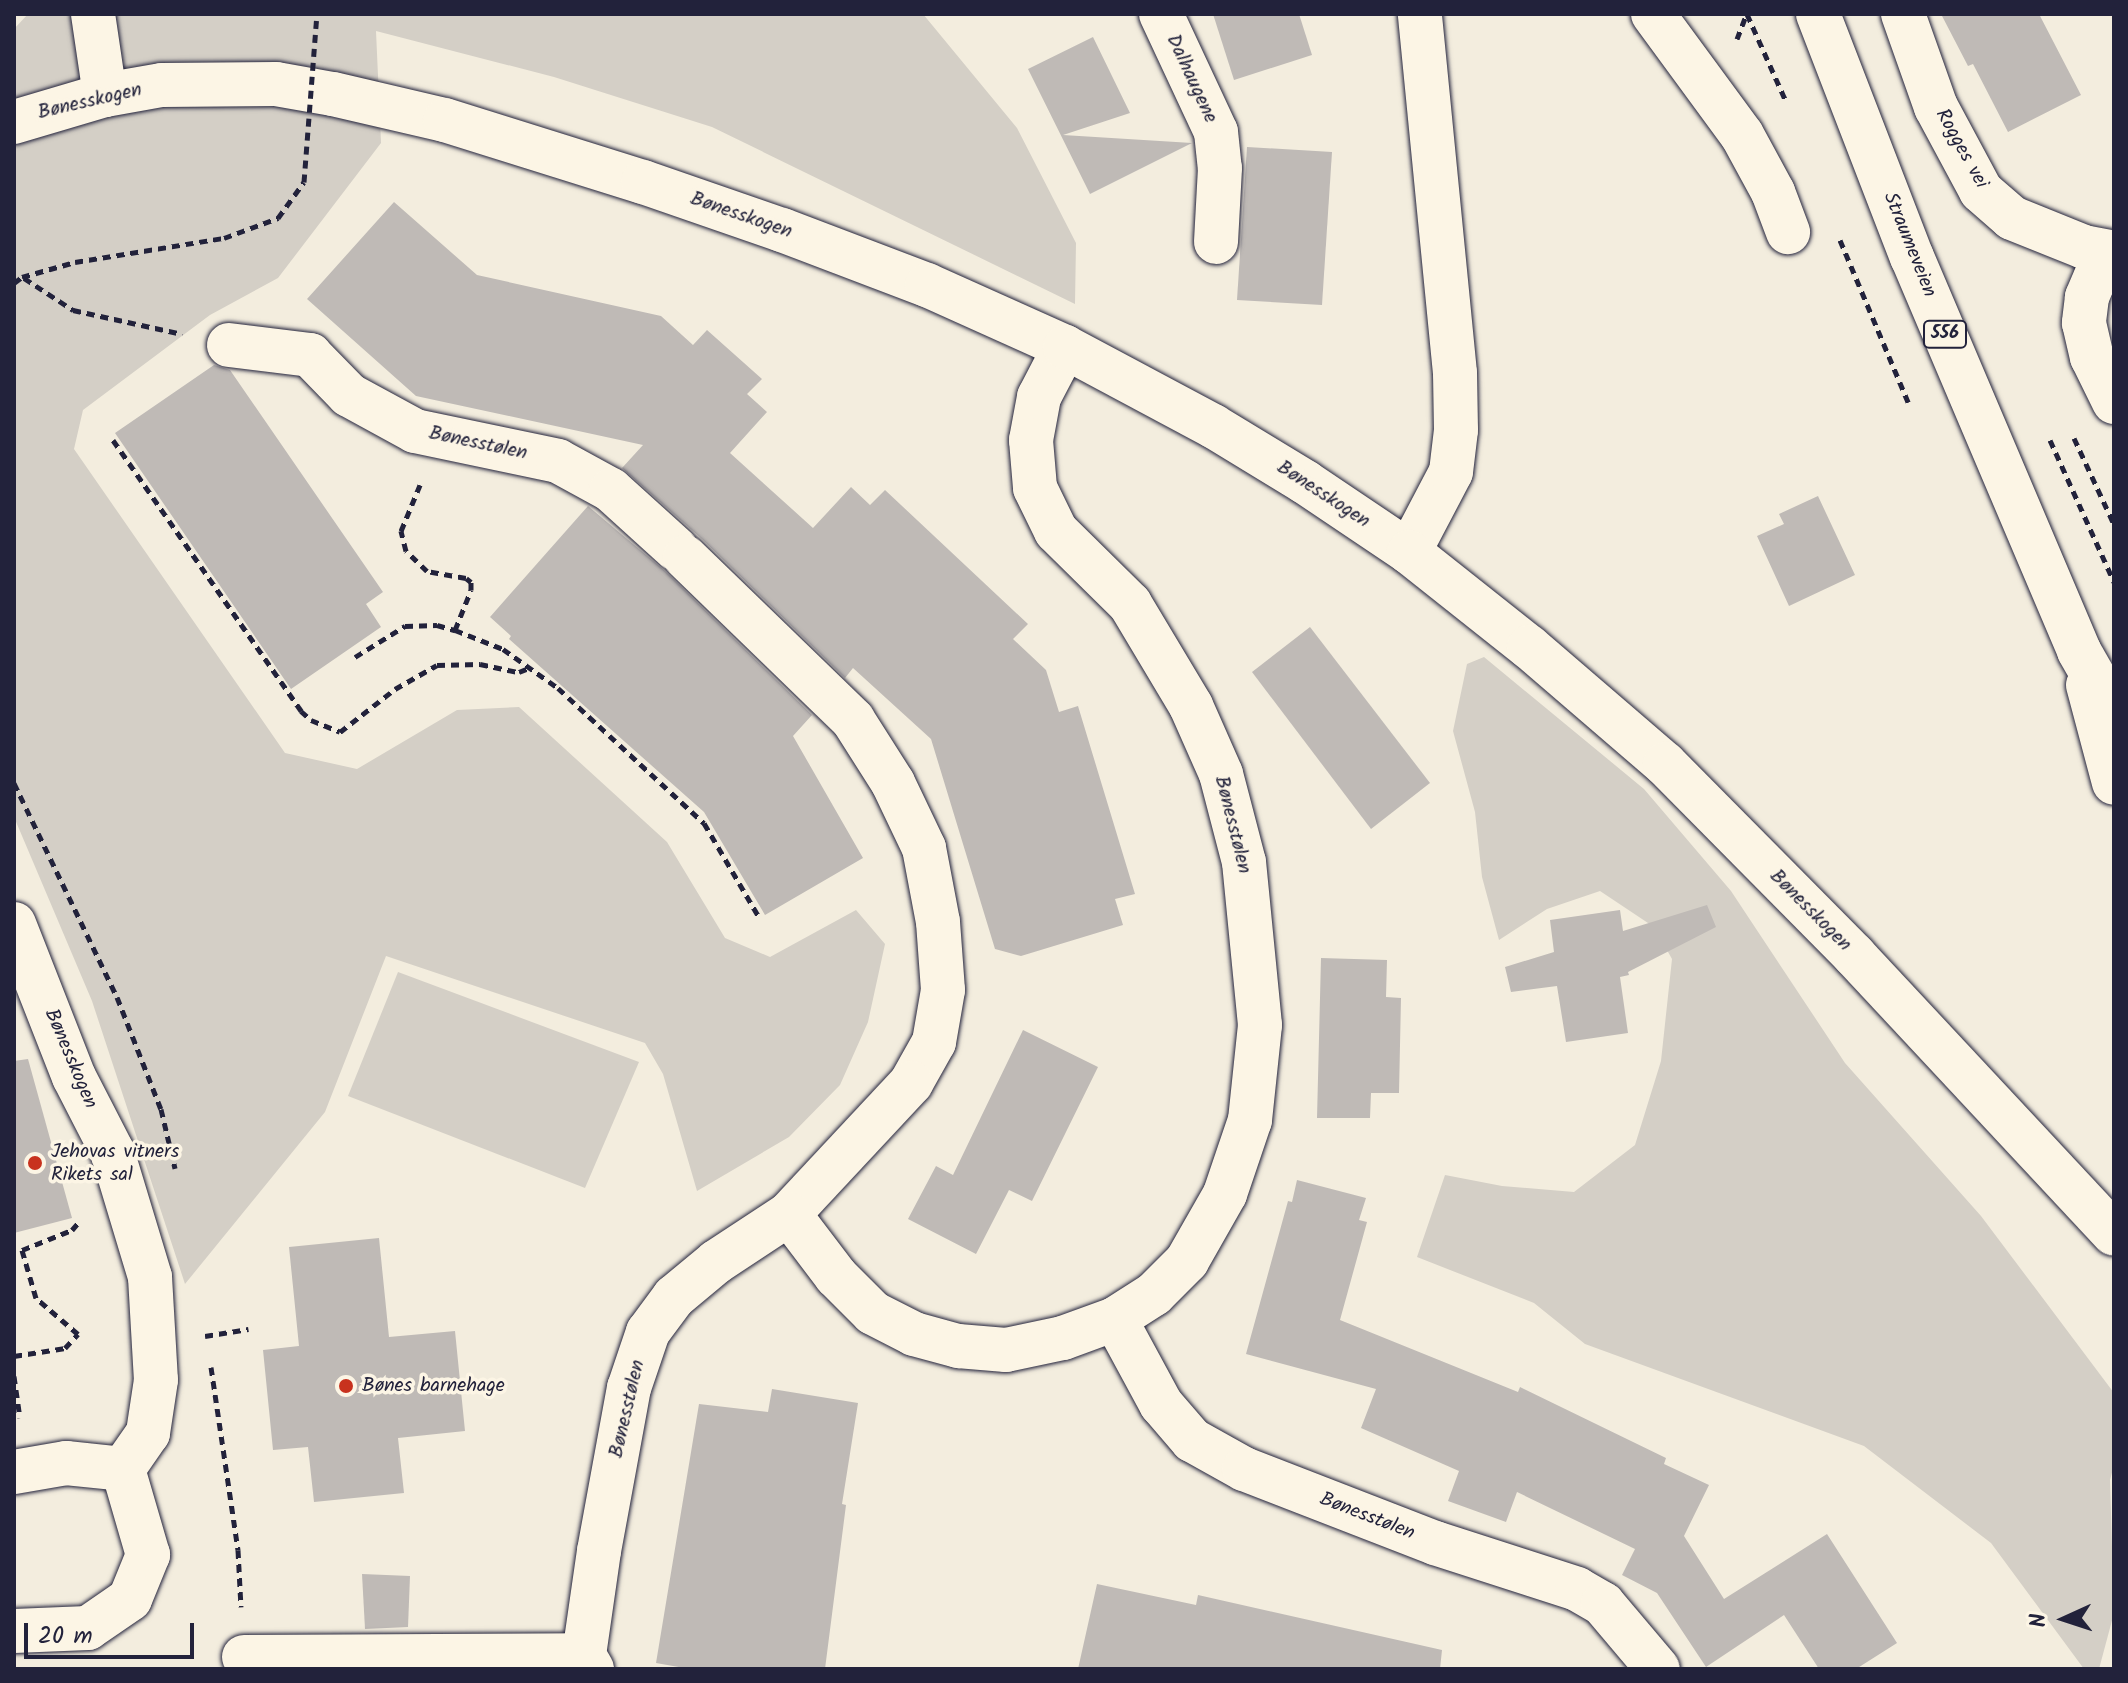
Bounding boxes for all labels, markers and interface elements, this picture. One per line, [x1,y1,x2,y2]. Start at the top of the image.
street label: Dalhaugene [1160,31,1222,127]
street label: Bønesskogen [36,78,144,126]
street label: Rogges vei [1929,105,1993,193]
street label: Bønesskogen [687,187,795,245]
street label: Straumeveien [1877,189,1941,301]
road number: 556 [1923,320,1967,348]
street label: Bønesstølen [427,422,529,466]
street label: Bønesskogen [1272,456,1374,534]
street label: Bønesstølen [1208,774,1256,876]
street label: Bønesskogen [1764,865,1856,957]
street label: Bønesskogen [38,1005,102,1113]
place label: Jehovas vitners Rikets sal [51,1140,179,1187]
marker: Jehovas vitners Rikets sal [26,1154,44,1172]
street label: Bønesstølen [605,1358,651,1460]
place label: Bønes barnehage [362,1374,505,1398]
marker: Bønes barnehage [337,1377,355,1395]
street label: Bønesstølen [1316,1488,1418,1546]
north arrow [2024,1579,2104,1659]
scale bar [28,1607,198,1657]
text: N [2022,1612,2057,1628]
text: 20 m [38,1617,93,1656]

